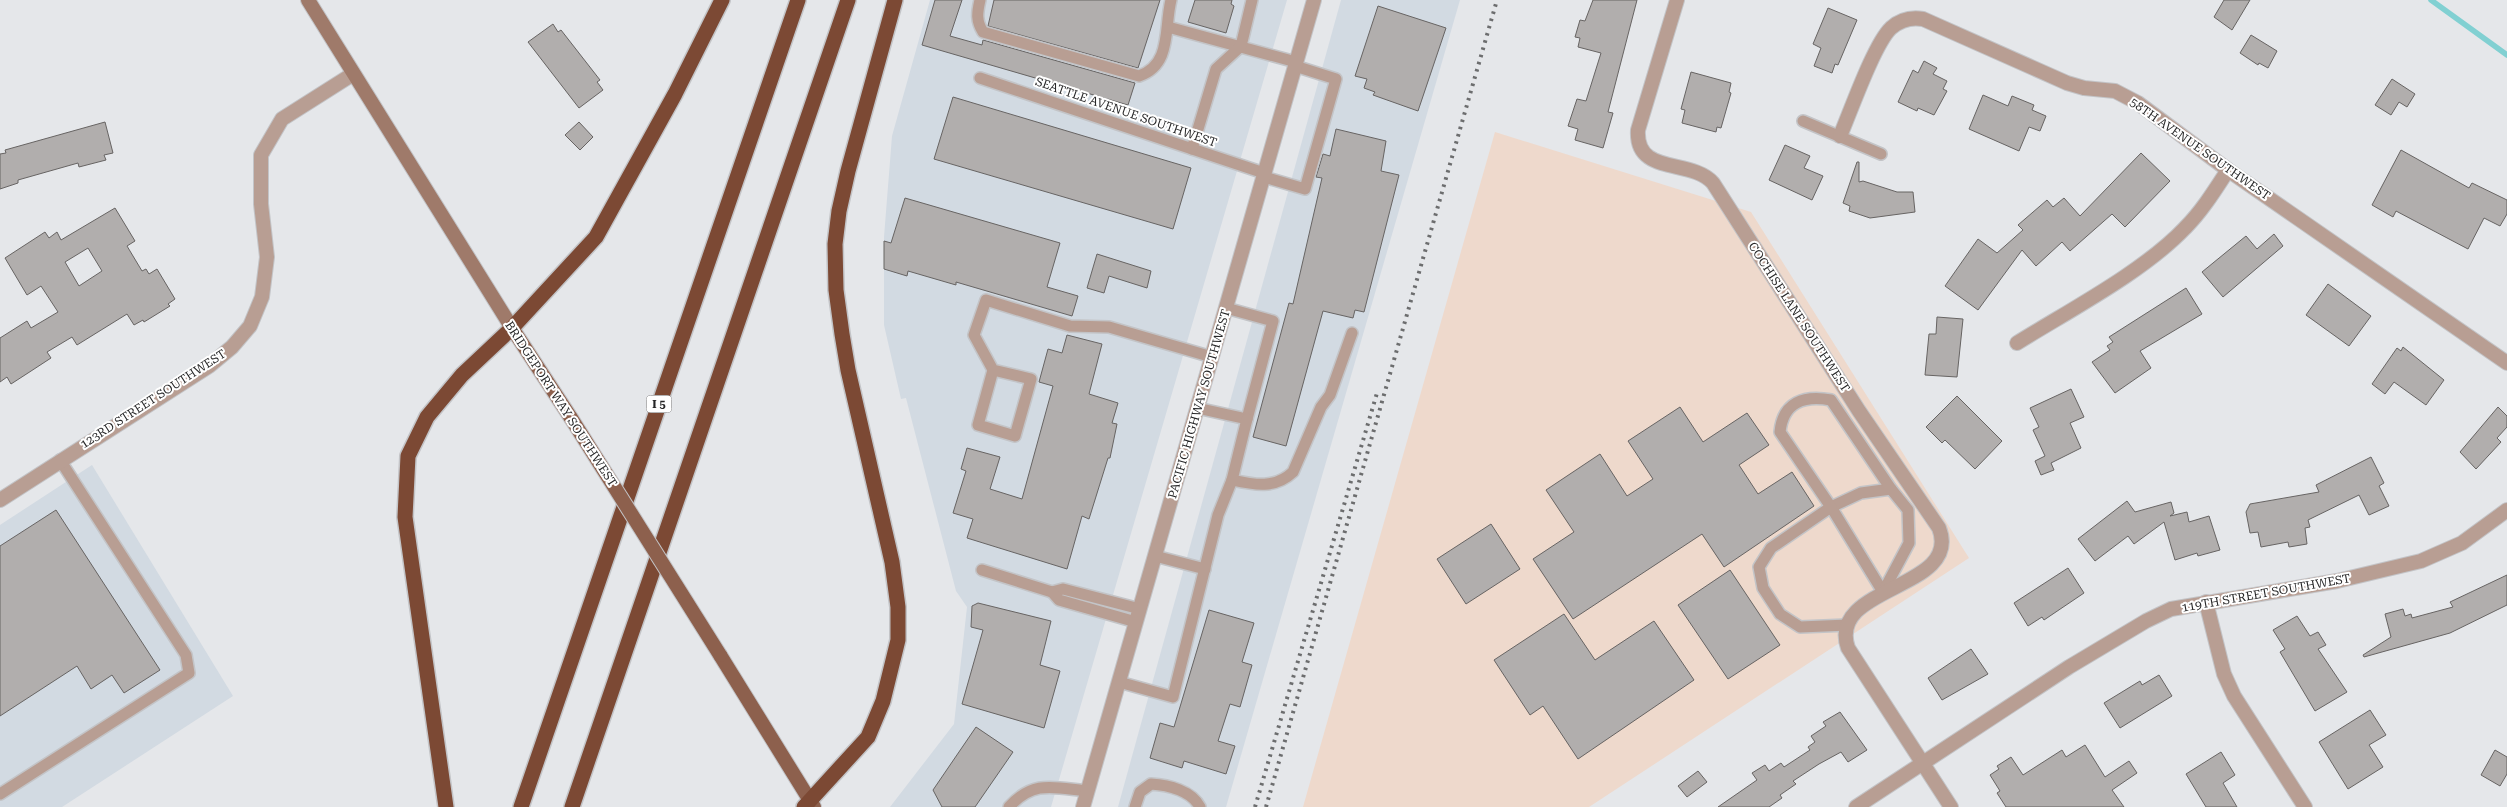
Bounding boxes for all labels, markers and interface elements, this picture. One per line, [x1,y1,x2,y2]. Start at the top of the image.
street label: SEATTLE AVENUE SOUTHWEST [1033,74,1219,150]
street label: 58TH AVENUE SOUTHWEST [2127,95,2273,203]
street label: COCHISE LANE SOUTHWEST [1745,240,1853,394]
street label: PACIFIC HIGHWAY SOUTHWEST [1165,308,1233,500]
street label: BRIDGEPORT WAY SOUTHWEST [502,319,620,489]
street label: 123RD STREET SOUTHWEST [78,347,228,451]
road number: I 5 [646,396,672,412]
street label: 119TH STREET SOUTHWEST [2181,571,2351,615]

